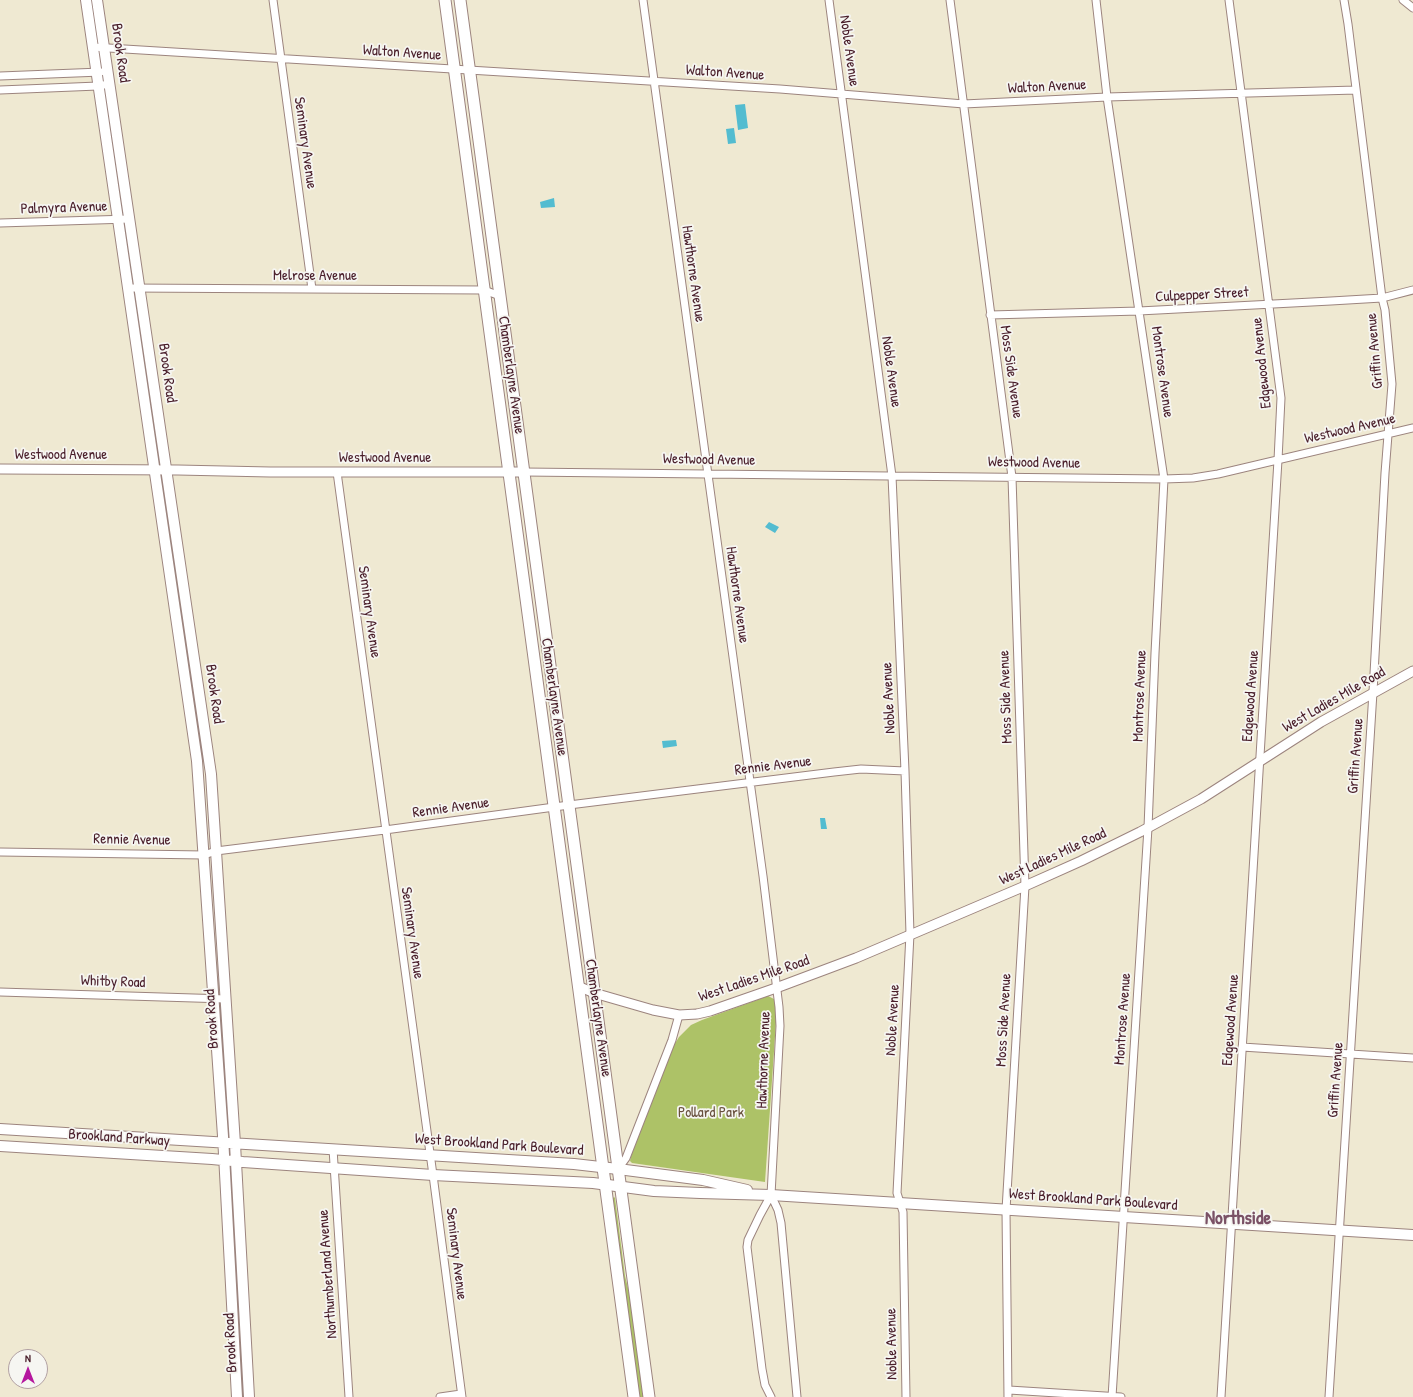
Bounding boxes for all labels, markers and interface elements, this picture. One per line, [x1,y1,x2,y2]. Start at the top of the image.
street label: Noble Avenue [835,14,863,88]
street label: Brook Road [107,22,133,84]
street label: Walton Avenue [362,41,442,65]
street label: Walton Avenue [685,61,765,85]
street label: Walton Avenue [1007,76,1087,98]
street label: Seminary Avenue [290,96,320,190]
street label: Palmyra Avenue [20,197,108,219]
street label: Hawthorne Avenue [677,225,709,323]
street label: Melrose Avenue [273,267,357,285]
street label: Culpepper Street [1155,284,1249,306]
street label: Griffin Avenue [1363,312,1387,390]
street label: Chamberlayne Avenue [494,315,528,435]
street label: Edgewood Avenue [1248,317,1276,409]
street label: Moss Side Avenue [996,324,1026,420]
street label: Montrose Avenue [1147,325,1177,419]
street label: Noble Avenue [877,335,905,409]
street label: Brook Road [154,342,180,404]
street label: Westwood Avenue [1303,410,1397,448]
street label: Westwood Avenue [15,446,107,464]
street label: Westwood Avenue [339,449,431,467]
street label: Westwood Avenue [663,450,755,470]
street label: Westwood Avenue [988,453,1080,473]
street label: Hawthorne Avenue [721,546,753,644]
street label: Seminary Avenue [354,565,384,659]
street label: Chamberlayne Avenue [537,637,571,757]
street label: Moss Side Avenue [995,650,1017,744]
street label: Montrose Avenue [1129,650,1151,742]
street label: Edgewood Avenue [1239,650,1263,742]
street label: Noble Avenue [878,662,900,734]
street label: Brook Road [201,663,227,725]
street label: West Ladies Mile Road [1279,663,1389,737]
street label: Griffin Avenue [1344,718,1368,794]
street label: Rennie Avenue [734,752,812,780]
street label: Rennie Avenue [412,794,490,822]
street label: West Ladies Mile Road [997,824,1109,890]
street label: Rennie Avenue [93,830,171,850]
street label: Seminary Avenue [397,886,427,980]
street label: West Ladies Mile Road [696,952,812,1006]
street label: Chamberlayne Avenue [581,958,615,1078]
street label: Whitby Road [80,972,146,992]
street label: Moss Side Avenue [993,973,1015,1067]
street label: Montrose Avenue [1111,973,1135,1065]
street label: Edgewood Avenue [1219,974,1243,1066]
street label: Noble Avenue [882,984,904,1056]
street label: Brook Road [201,989,223,1049]
street label: Hawthorne Avenue [753,1011,775,1109]
street label: Griffin Avenue [1324,1042,1348,1118]
park label: Pollard Park [678,1104,744,1122]
street label: Brookland Parkway [68,1125,170,1151]
street label: West Brookland Park Boulevard [414,1130,584,1160]
street label: West Brookland Park Boulevard [1008,1185,1178,1215]
street label: Seminary Avenue [441,1207,471,1301]
district label: Northside [1205,1208,1271,1230]
street label: Northumberland Avenue [315,1209,341,1339]
street label: Noble Avenue [882,1308,902,1380]
street label: Brook Road [220,1313,242,1373]
north arrow [8,1349,48,1389]
text: N [25,1351,31,1365]

